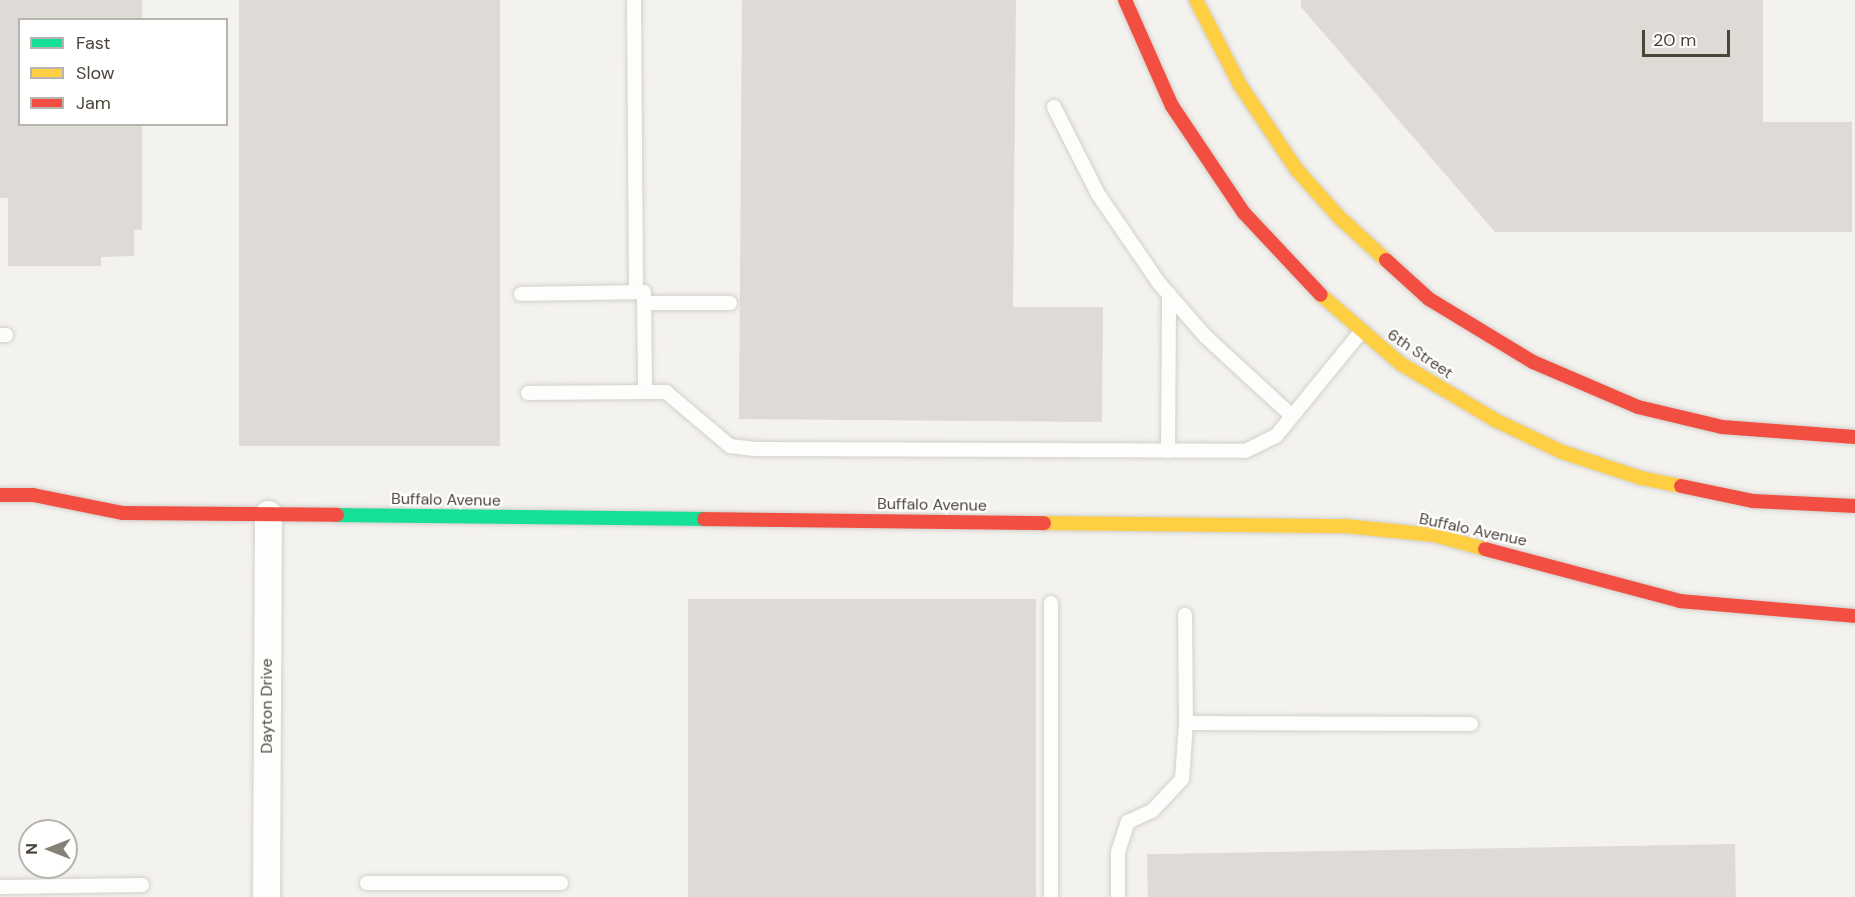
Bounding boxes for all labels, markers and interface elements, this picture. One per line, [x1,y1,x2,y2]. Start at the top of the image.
legend [18,18,228,126]
scale bar [1645,18,1734,56]
text: 20 m [1653,28,1696,52]
text: Fast [76,31,111,55]
text: Slow [76,61,115,85]
text: Jam [76,91,111,115]
street label: 6th Street [1383,325,1457,383]
street label: Buffalo Avenue [391,489,501,511]
street label: Buffalo Avenue [877,494,987,516]
street label: Buffalo Avenue [1417,509,1529,551]
street label: Dayton Drive [257,658,277,754]
north arrow [18,819,78,879]
text: N [21,843,42,855]

